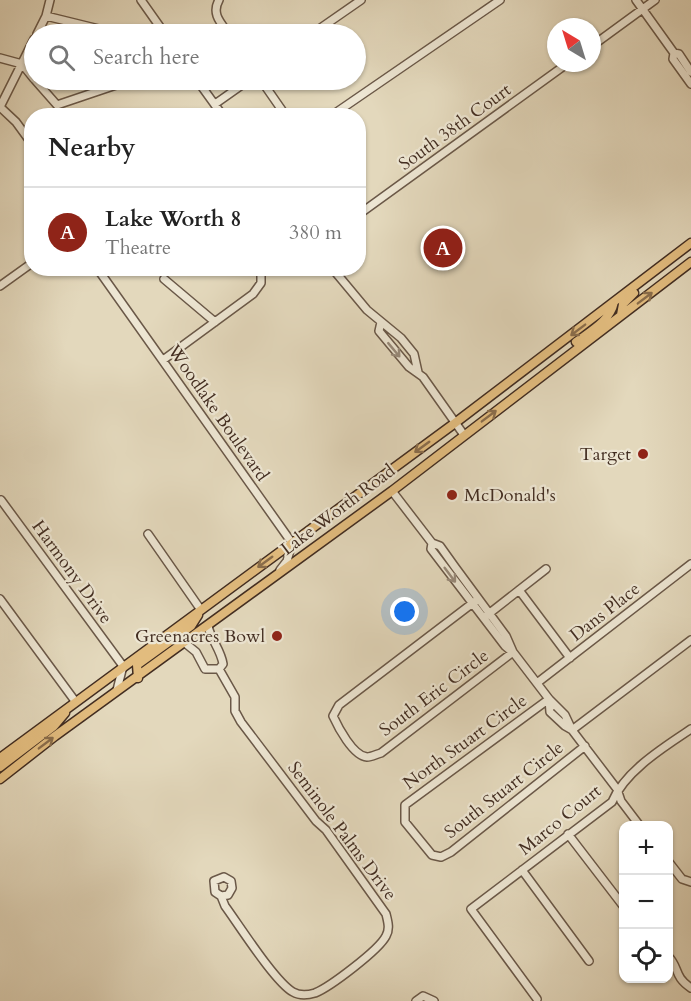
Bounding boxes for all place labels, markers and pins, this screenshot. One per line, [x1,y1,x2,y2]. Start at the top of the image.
pin: A [424,226,462,270]
place label: Target [580,442,631,467]
marker: Target [636,447,650,461]
place label: McDonald's [464,483,556,508]
marker: McDonald's [445,488,459,502]
place label: Greenacres Bowl [135,624,265,649]
marker: Greenacres Bowl [270,629,284,643]

